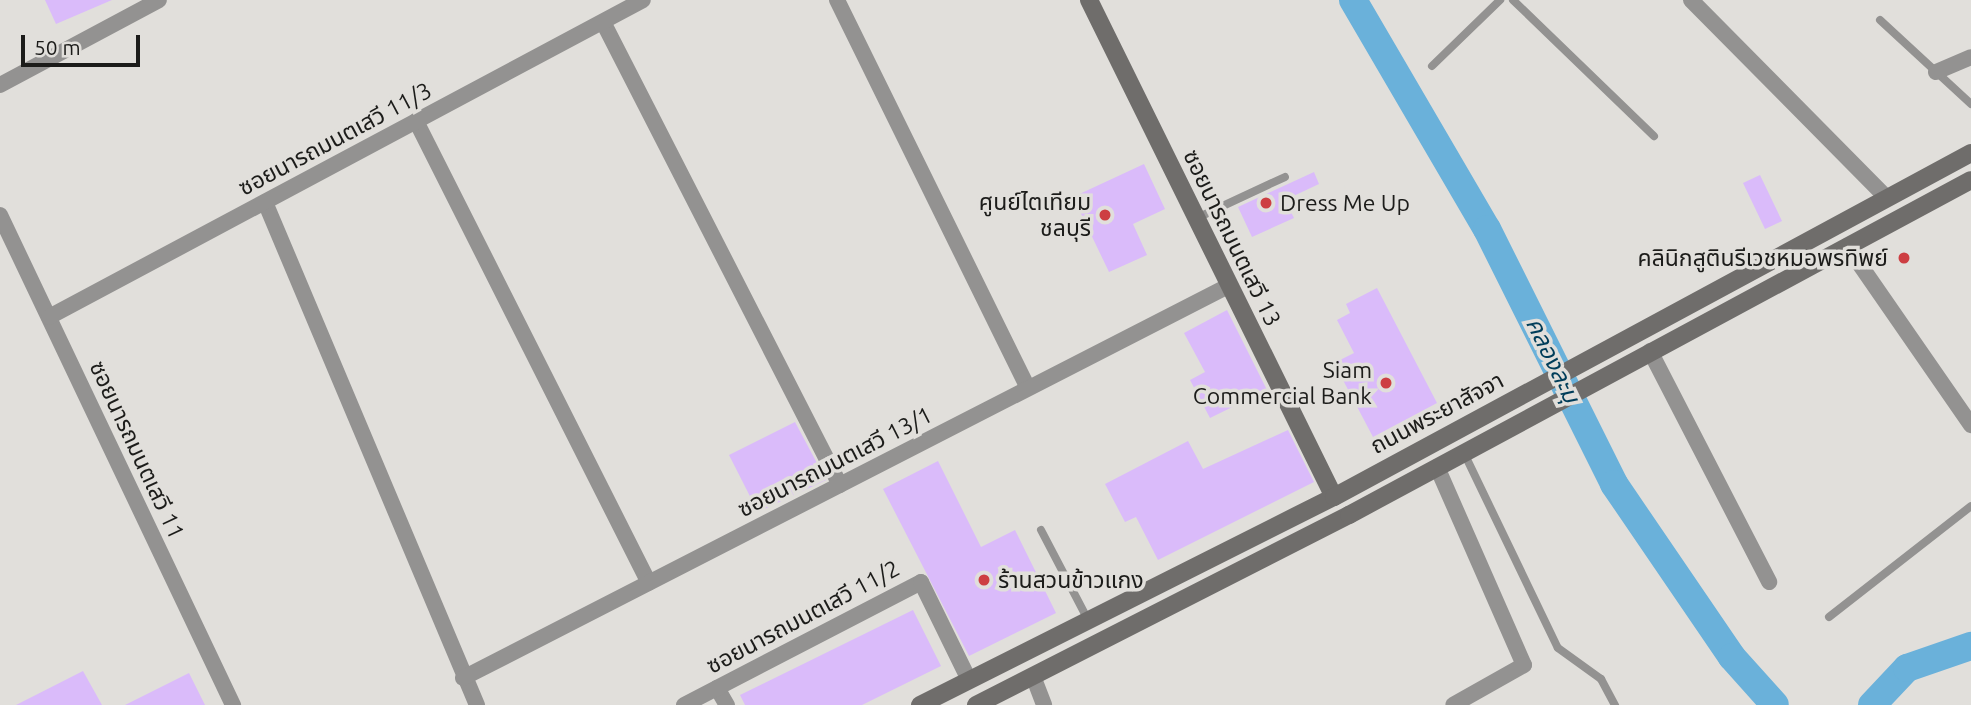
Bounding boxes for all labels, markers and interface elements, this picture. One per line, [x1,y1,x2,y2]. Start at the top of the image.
scale bar [24,21,144,65]
text: 50 m [34,35,81,59]
street label: ซอยนารถมนตเสวี 11/3 [234,76,436,202]
street label: ซอยนารถมนตเสวี 13 [1177,145,1287,331]
place label: ศูนย์ไตเทียม ชลบุรี [979,188,1091,242]
place label: Dress Me Up [1280,189,1410,217]
marker: Dress Me Up [1258,195,1274,211]
marker: ศูนย์ไตเทียม ชลบุรี [1097,207,1113,223]
place label: คลินิกสูตินรีเวชหมอพรทิพย์ [1638,244,1888,272]
marker: คลินิกสูตินรีเวชหมอพรทิพย์ [1894,248,1914,268]
water label: คลองละมุ [1520,312,1586,408]
place label: Siam Commercial Bank [1193,356,1372,410]
street label: ซอยนารถมนตเสวี 11 [84,357,190,543]
street label: ถนนพระยาสัจจา [1366,366,1508,460]
marker: Siam Commercial Bank [1378,375,1394,391]
street label: ซอยนารถมนตเสวี 13/1 [733,401,937,523]
street label: ซอยนารถมนตเสวี 11/2 [702,554,904,680]
place label: ร้านสวนข้าวแกง [998,566,1144,594]
marker: ร้านสวนข้าวแกง [976,572,992,588]

